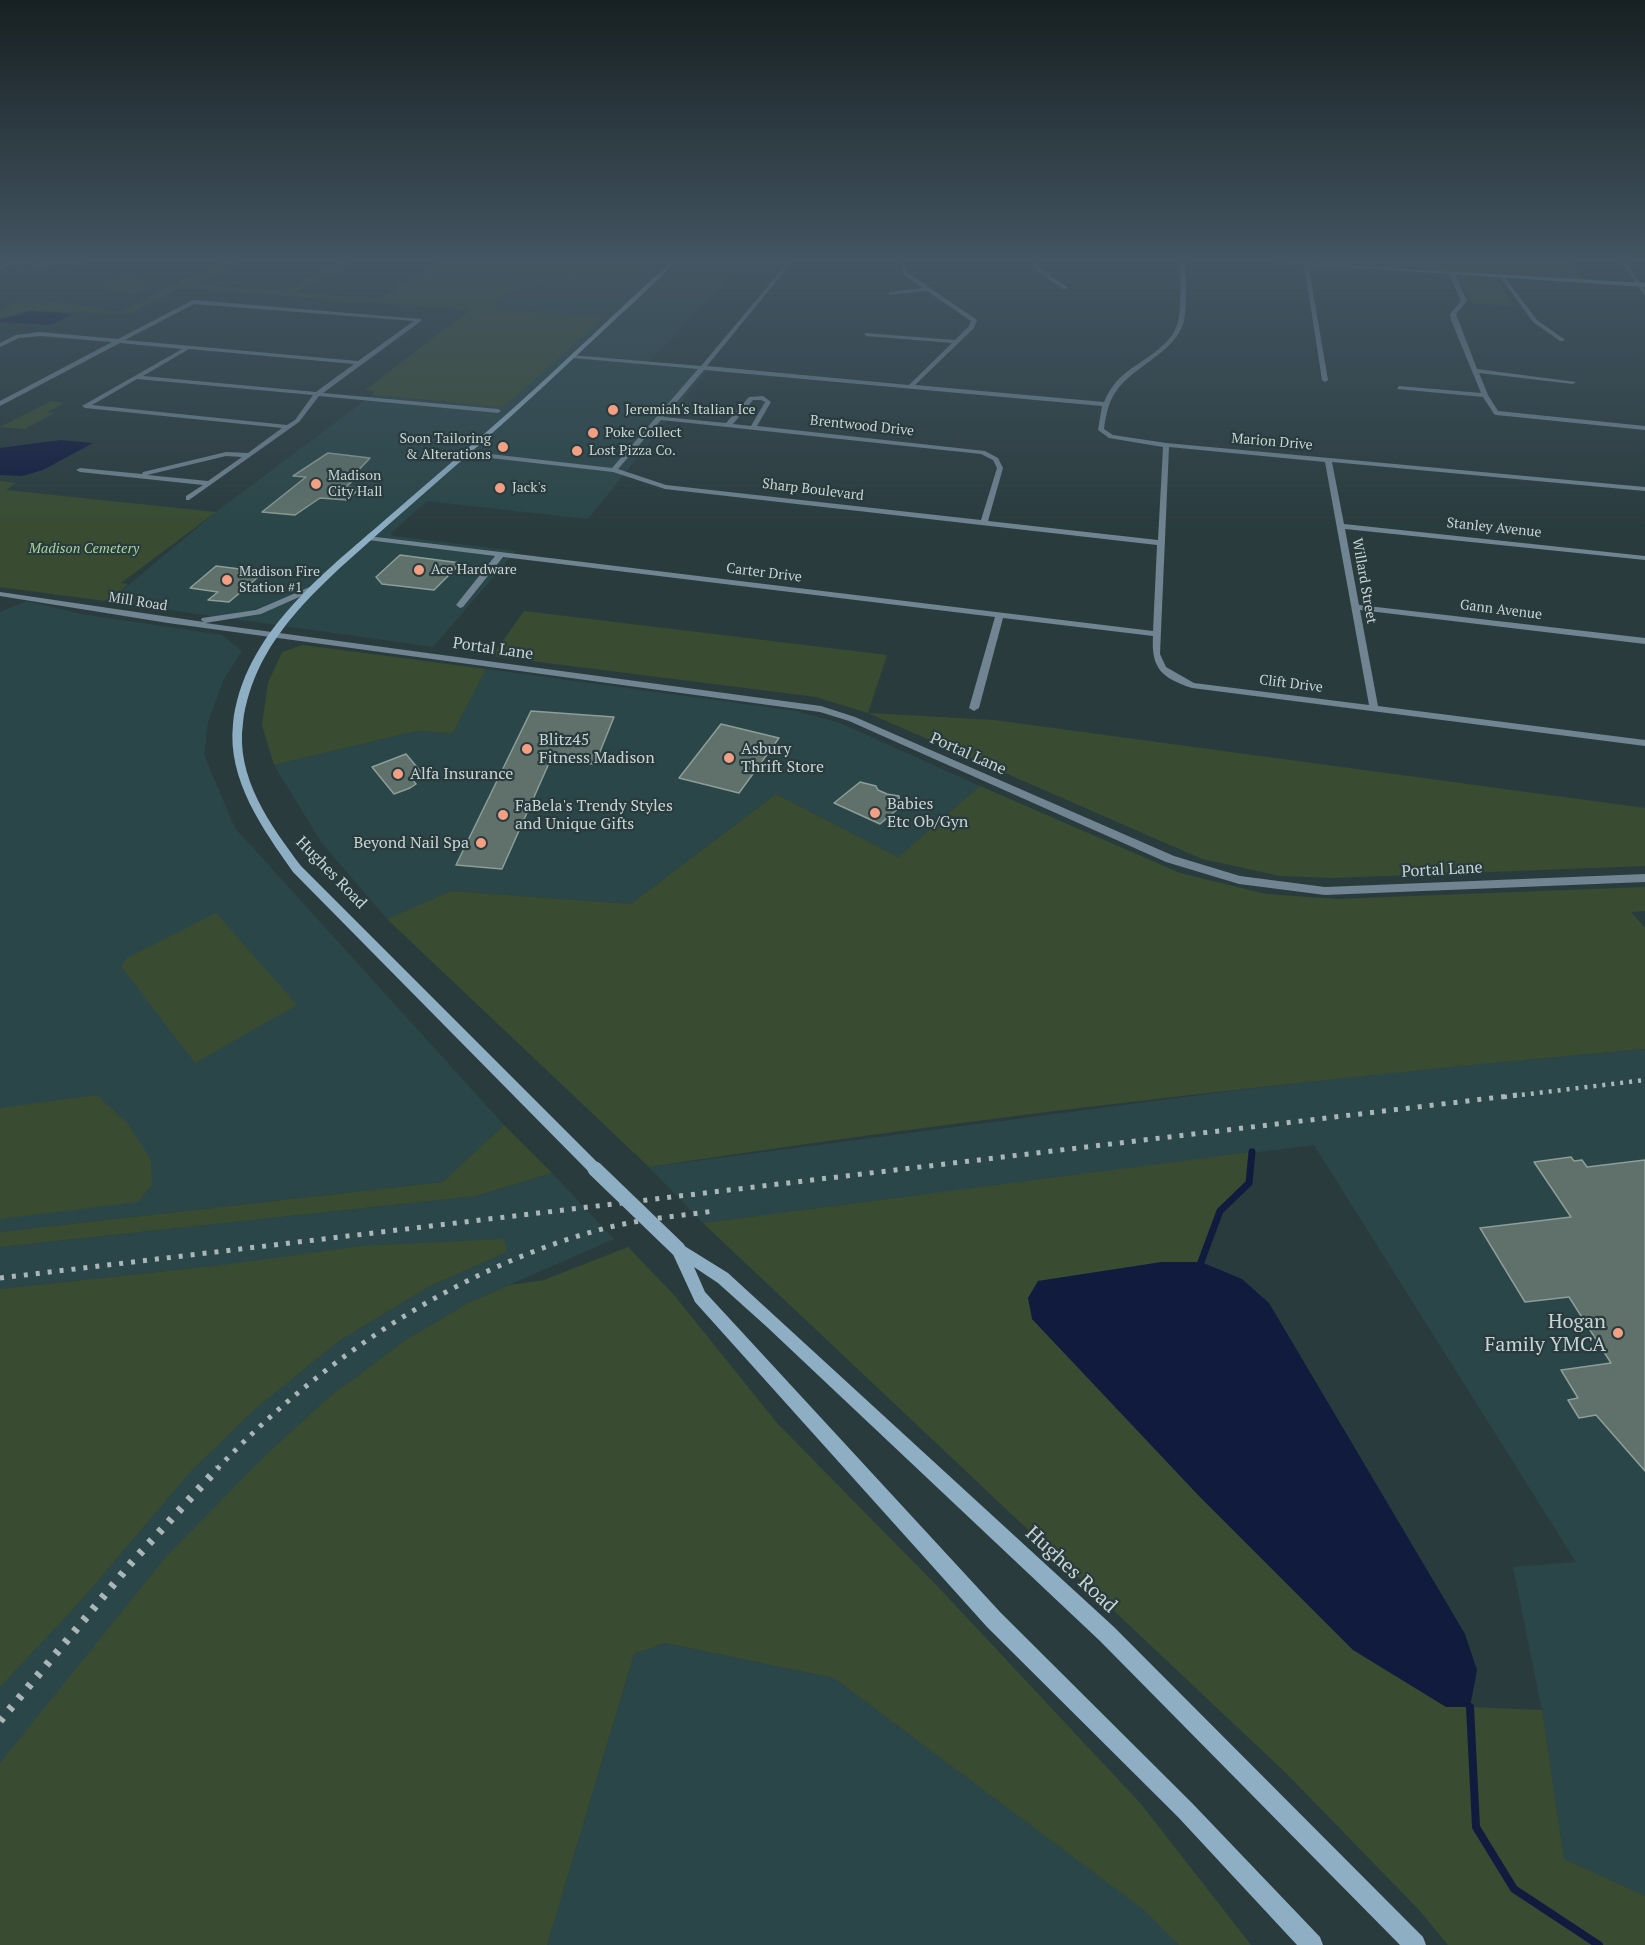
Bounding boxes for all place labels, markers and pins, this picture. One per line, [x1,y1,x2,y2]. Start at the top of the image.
place label: Jeremiah's Italian Ice [625,402,756,418]
marker: Jeremiah's Italian Ice [606,403,620,417]
place label: Poke Collect [605,425,682,441]
marker: Poke Collect [586,426,600,440]
place label: Soon Tailoring & Alterations [400,431,491,464]
marker: Soon Tailoring & Alterations [496,440,510,454]
place label: Lost Pizza Co. [589,443,676,459]
marker: Lost Pizza Co. [570,444,584,458]
place label: Madison City Hall [328,468,383,500]
marker: Madison City Hall [309,477,323,491]
place label: Jack's [512,480,546,496]
marker: Jack's [493,481,507,495]
place label: Ace Hardware [431,562,517,578]
marker: Ace Hardware [412,563,426,577]
place label: Madison Fire Station #1 [239,564,320,596]
marker: Madison Fire Station #1 [220,573,234,587]
place label: Blitz45 Fitness Madison [539,730,655,768]
place label: Asbury Thrift Store [741,739,824,777]
marker: Blitz45 Fitness Madison [520,742,534,756]
marker: Asbury Thrift Store [722,751,736,765]
place label: Alfa Insurance [410,764,513,784]
marker: Alfa Insurance [391,767,405,781]
place label: Babies Etc Ob/Gyn [887,794,968,832]
place label: FaBela's Trendy Styles and Unique Gifts [515,796,673,834]
marker: Babies Etc Ob/Gyn [868,806,882,820]
marker: FaBela's Trendy Styles and Unique Gifts [496,808,510,822]
place label: Beyond Nail Spa [353,833,469,853]
marker: Beyond Nail Spa [474,836,488,850]
place label: Hogan Family YMCA [1484,1310,1606,1357]
marker: Hogan Family YMCA [1611,1326,1625,1340]

